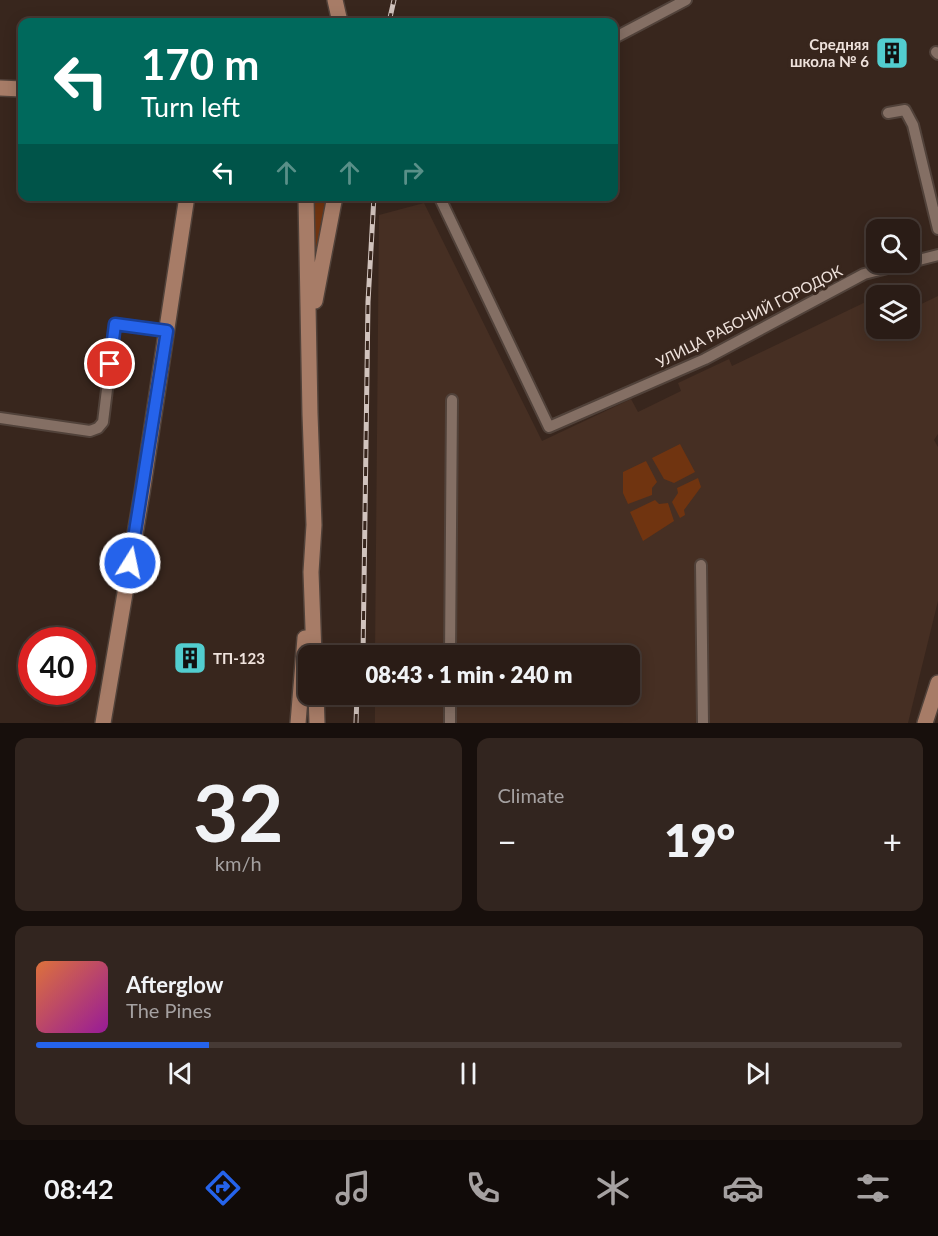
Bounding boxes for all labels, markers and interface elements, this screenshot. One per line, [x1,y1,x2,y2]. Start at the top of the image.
place label: Средняя школа № 6 [790,35,869,70]
building icon: Средняя школа № 6 [874,35,910,71]
text: 170 m [141,39,259,89]
icon: left [42,42,120,120]
text: Turn left [141,90,240,123]
icon: left [207,156,240,189]
icon: ahead [270,156,303,189]
icon: ahead [333,156,366,189]
icon: right [396,156,429,189]
map controls [866,219,920,339]
button: search [866,219,920,273]
street label: УЛИЦА РАБОЧИЙ ГОРОДОК [653,261,845,371]
button: layers [866,285,920,339]
pin [84,338,135,389]
icon: arrive [93,347,126,380]
position arrow [98,531,162,595]
speed limit sign: 40 [18,627,96,705]
building icon: ТП-123 [172,640,208,676]
place label: ТП-123 [213,649,265,667]
text: 08:43 · 1 min · 240 m [366,661,572,688]
text: 32 [193,765,283,859]
text: Climate [498,783,564,807]
text: 19° [664,813,735,867]
text: − [498,821,517,861]
text: + [883,821,902,861]
text: km/h [215,851,262,875]
text: Afterglow [126,971,223,998]
text: The Pines [126,998,212,1022]
icon: previous [164,1057,197,1090]
icon: pause [452,1057,485,1090]
icon: next [741,1057,774,1090]
icon: directions [202,1167,244,1209]
icon: music [332,1167,374,1209]
icon: phone [462,1167,504,1209]
icon: climate [592,1167,634,1209]
icon: car [722,1167,764,1209]
icon: filters [852,1167,894,1209]
text: 08:42 [44,1172,114,1205]

